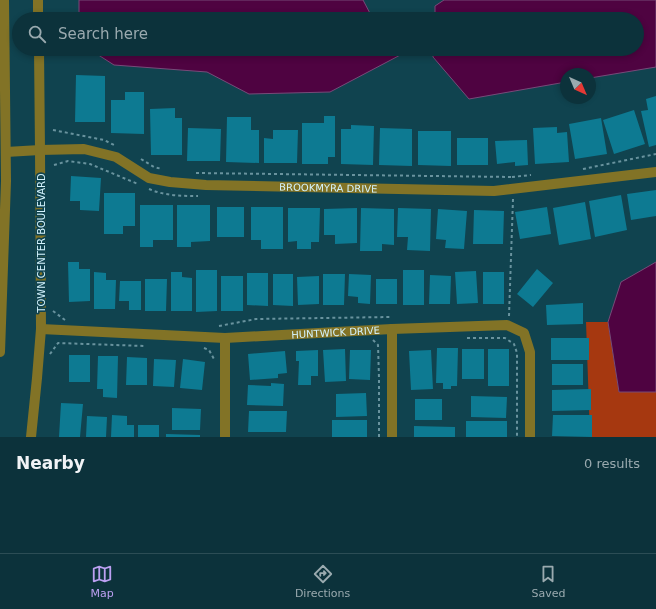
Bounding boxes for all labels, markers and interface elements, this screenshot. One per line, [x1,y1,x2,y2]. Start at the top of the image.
search box [12,12,644,56]
icon: search [26,23,48,45]
text: Search here [58,25,148,43]
north arrow [560,68,596,104]
street label: TOWN CENTER BOULEVARD [36,173,47,314]
street label: BROOKMYRA DRIVE [279,182,378,195]
street label: HUNTWICK DRIVE [291,325,380,340]
text: Nearby [16,453,85,473]
text: 0 results [584,456,640,471]
tab: Map [91,563,114,600]
tab: Directions [295,563,350,600]
tab: Saved [531,563,565,600]

